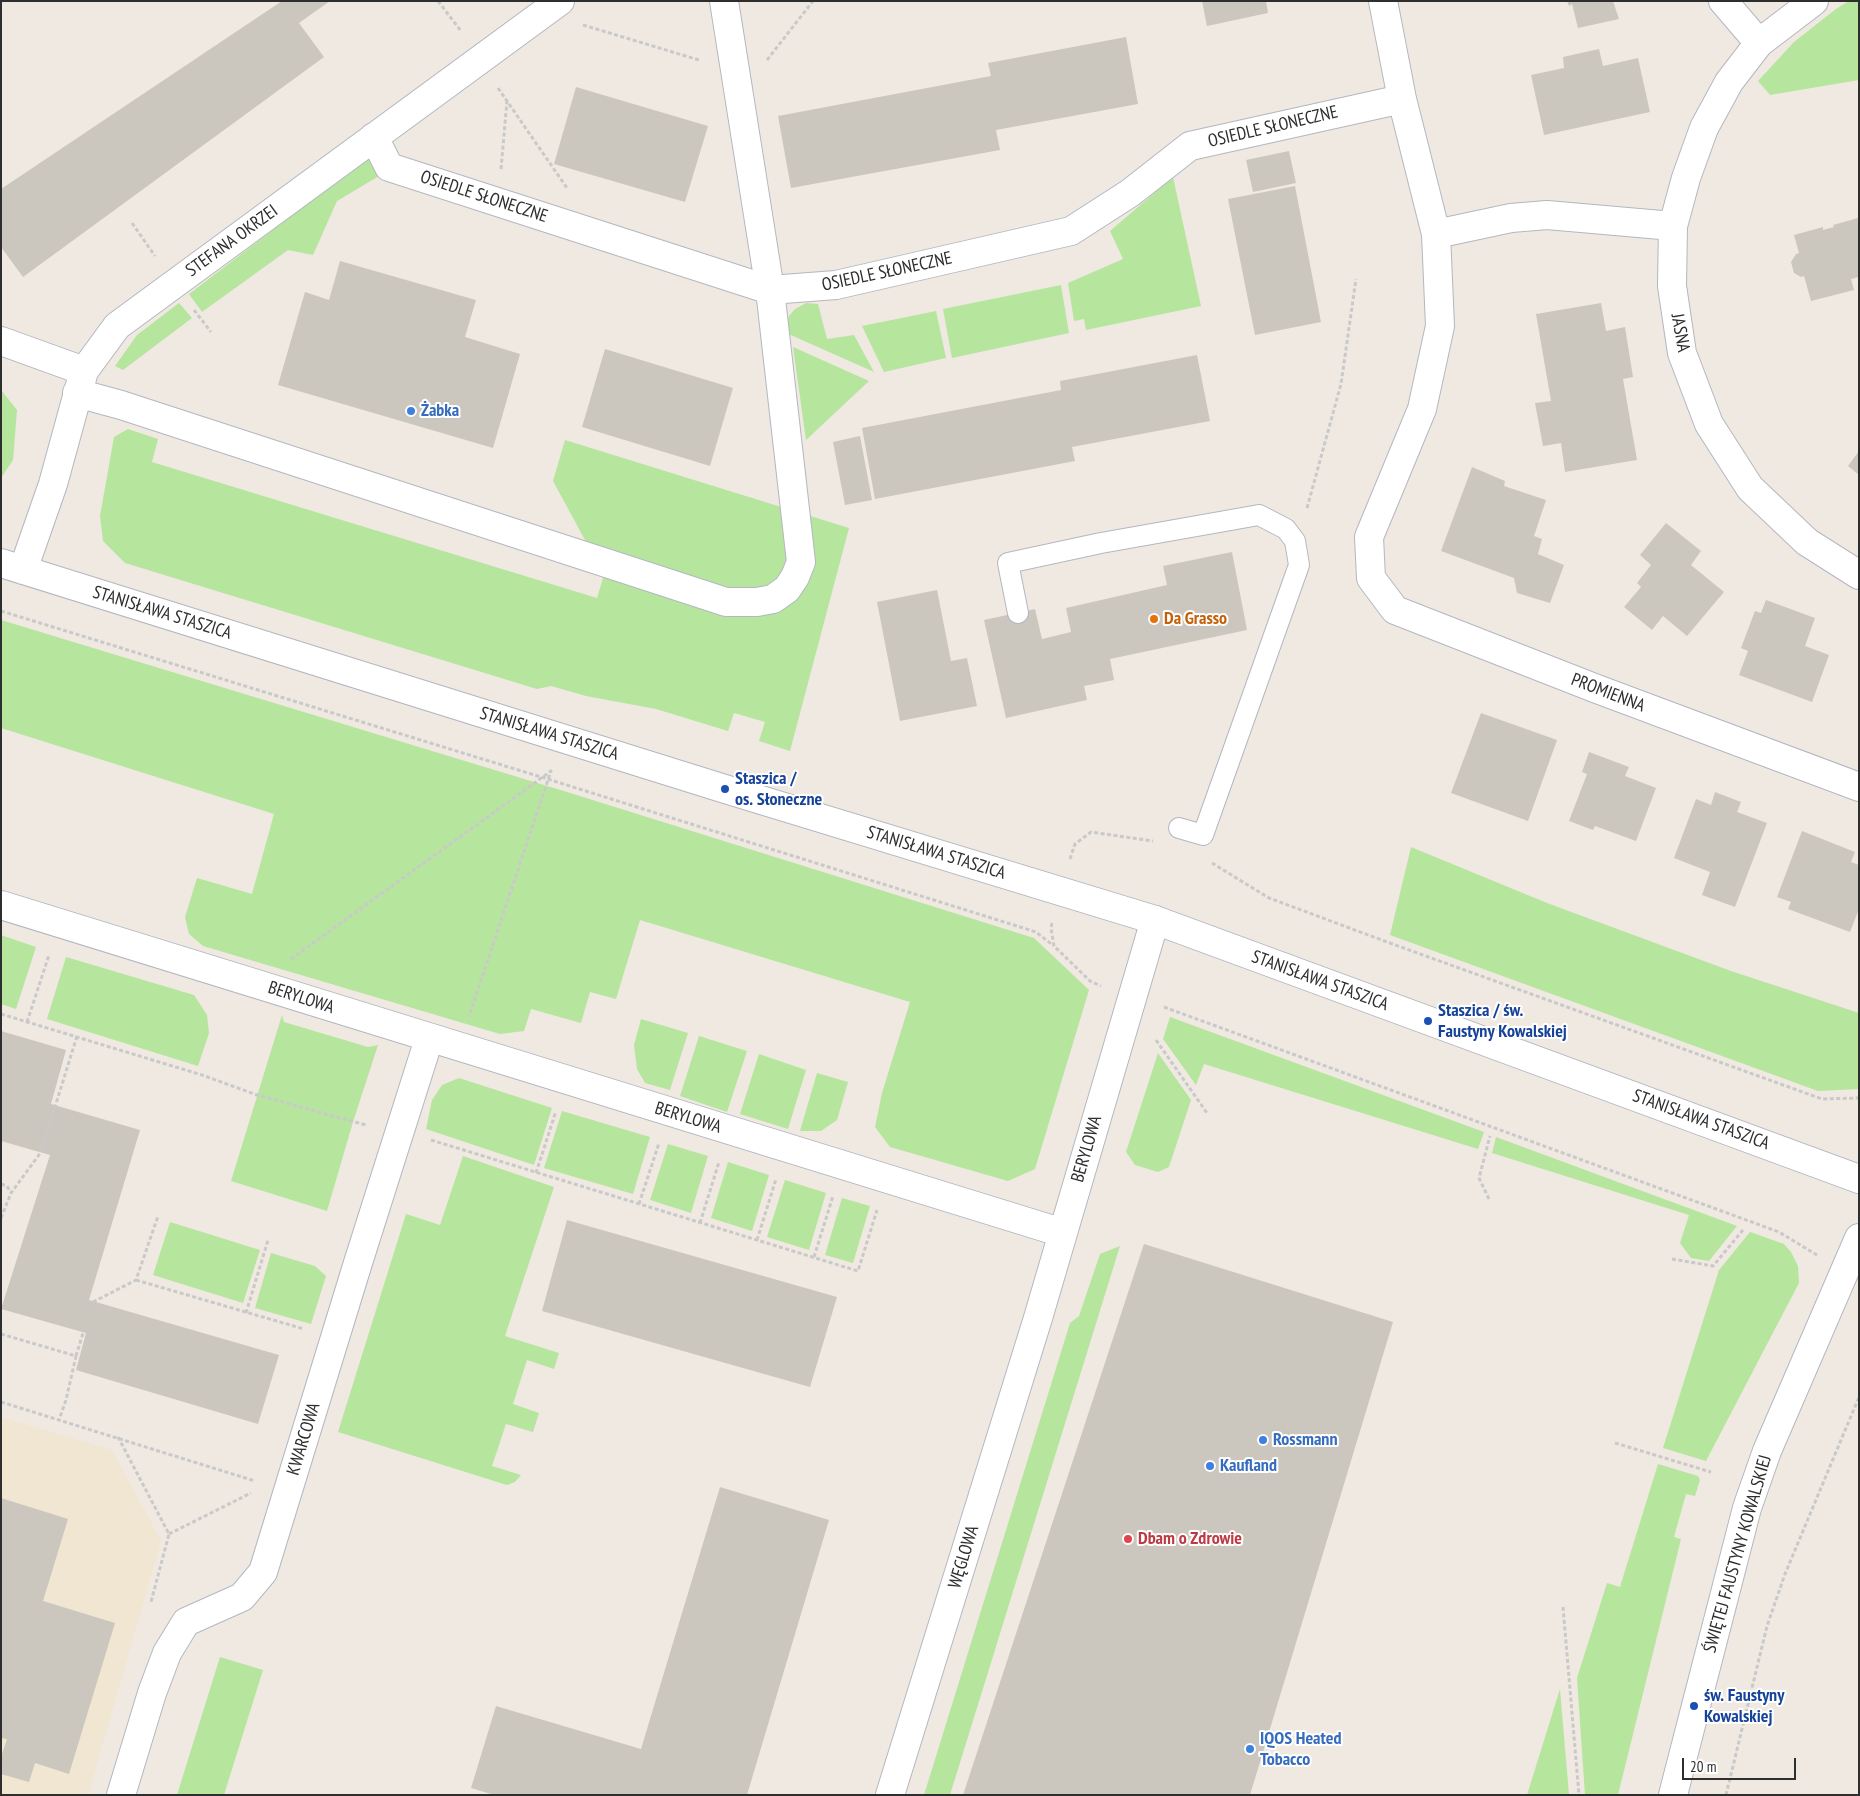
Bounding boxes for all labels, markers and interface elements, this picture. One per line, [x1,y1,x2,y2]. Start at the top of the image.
street label: OSIEDLE SŁONECZNE [1206,102,1340,152]
street label: OSIEDLE SŁONECZNE [418,166,550,228]
street label: STEFANA OKRZEI [182,200,282,282]
street label: OSIEDLE SŁONECZNE [820,248,954,296]
street label: JASNA [1666,312,1694,354]
place label: Żabka [421,400,459,422]
marker: Żabka [405,405,417,417]
street label: STANISŁAWA STASZICA [90,582,234,644]
place label: Da Grasso [1164,608,1227,630]
marker: Da Grasso [1148,613,1160,625]
street label: PROMIENNA [1568,669,1648,717]
street label: STANISŁAWA STASZICA [477,703,621,765]
place label: Staszica / os. Słoneczne [735,768,822,811]
marker: Staszica / os. Słoneczne [719,783,731,795]
street label: STANISŁAWA STASZICA [864,822,1008,884]
street label: STANISŁAWA STASZICA [1249,946,1391,1016]
street label: BERYLOWA [265,977,337,1019]
place label: Staszica / św. Faustyny Kowalskiej [1438,1000,1567,1042]
marker: Staszica / św. Faustyny Kowalskiej [1422,1015,1434,1027]
street label: STANISŁAWA STASZICA [1630,1085,1772,1155]
street label: BERYLOWA [652,1098,724,1138]
street label: BERYLOWA [1067,1113,1107,1185]
street label: KWARCOWA [283,1400,325,1478]
place label: Rossmann [1273,1429,1337,1451]
marker: Rossmann [1257,1434,1269,1446]
street label: ŚWIĘTEJ FAUSTYNY KOWALSKIEJ [1699,1453,1777,1655]
place label: Kaufland [1220,1455,1277,1477]
marker: Kaufland [1204,1460,1216,1472]
street label: WĘGLOWA [944,1523,984,1591]
place label: Dbam o Zdrowie [1138,1528,1242,1550]
marker: Dbam o Zdrowie [1122,1533,1134,1545]
place label: św. Faustyny Kowalskiej [1704,1685,1784,1728]
marker: św. Faustyny Kowalskiej [1688,1700,1700,1712]
place label: IQOS Heated Tobacco [1260,1728,1341,1770]
marker: IQOS Heated Tobacco [1244,1743,1256,1755]
scale bar [1685,1748,1799,1780]
text: 20 m [1690,1757,1716,1776]

